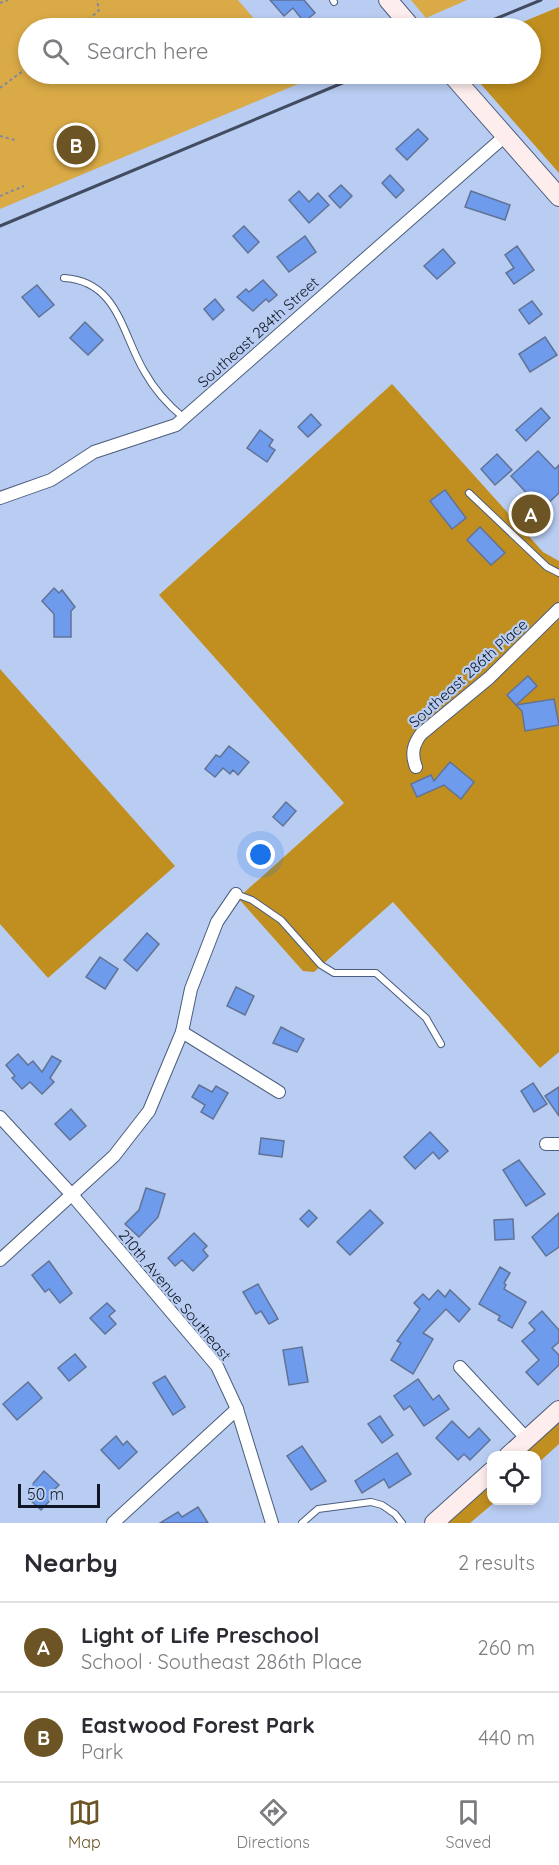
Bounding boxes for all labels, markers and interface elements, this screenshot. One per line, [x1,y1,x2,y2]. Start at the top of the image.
search box [18,18,541,84]
icon: search [39,35,72,68]
text: Search here [87,37,208,65]
pin: B [56,122,96,168]
street label: Southeast 284th Street [193,273,323,391]
pin: A [512,492,550,536]
street label: Southeast 286th Place [405,615,531,731]
your location [246,840,275,869]
street label: 210th Avenue Southeast [115,1226,235,1364]
map controls [487,1451,541,1505]
button: locate [487,1451,541,1505]
scale bar [18,1481,100,1508]
text: 50 m [27,1484,64,1504]
text: Nearby [24,1546,118,1579]
text: 2 results [458,1550,535,1575]
text: Light of Life Preschool [81,1621,319,1649]
text: A [37,1635,50,1660]
text: 260 m [478,1635,535,1660]
text: School · Southeast 286th Place [81,1649,362,1674]
text: Eastwood Forest Park [81,1711,315,1739]
text: B [37,1725,50,1750]
text: 440 m [478,1725,535,1750]
text: Park [81,1739,123,1764]
tab: Map [68,1796,101,1852]
tab: Directions [237,1796,310,1852]
tab: Saved [446,1796,491,1852]

